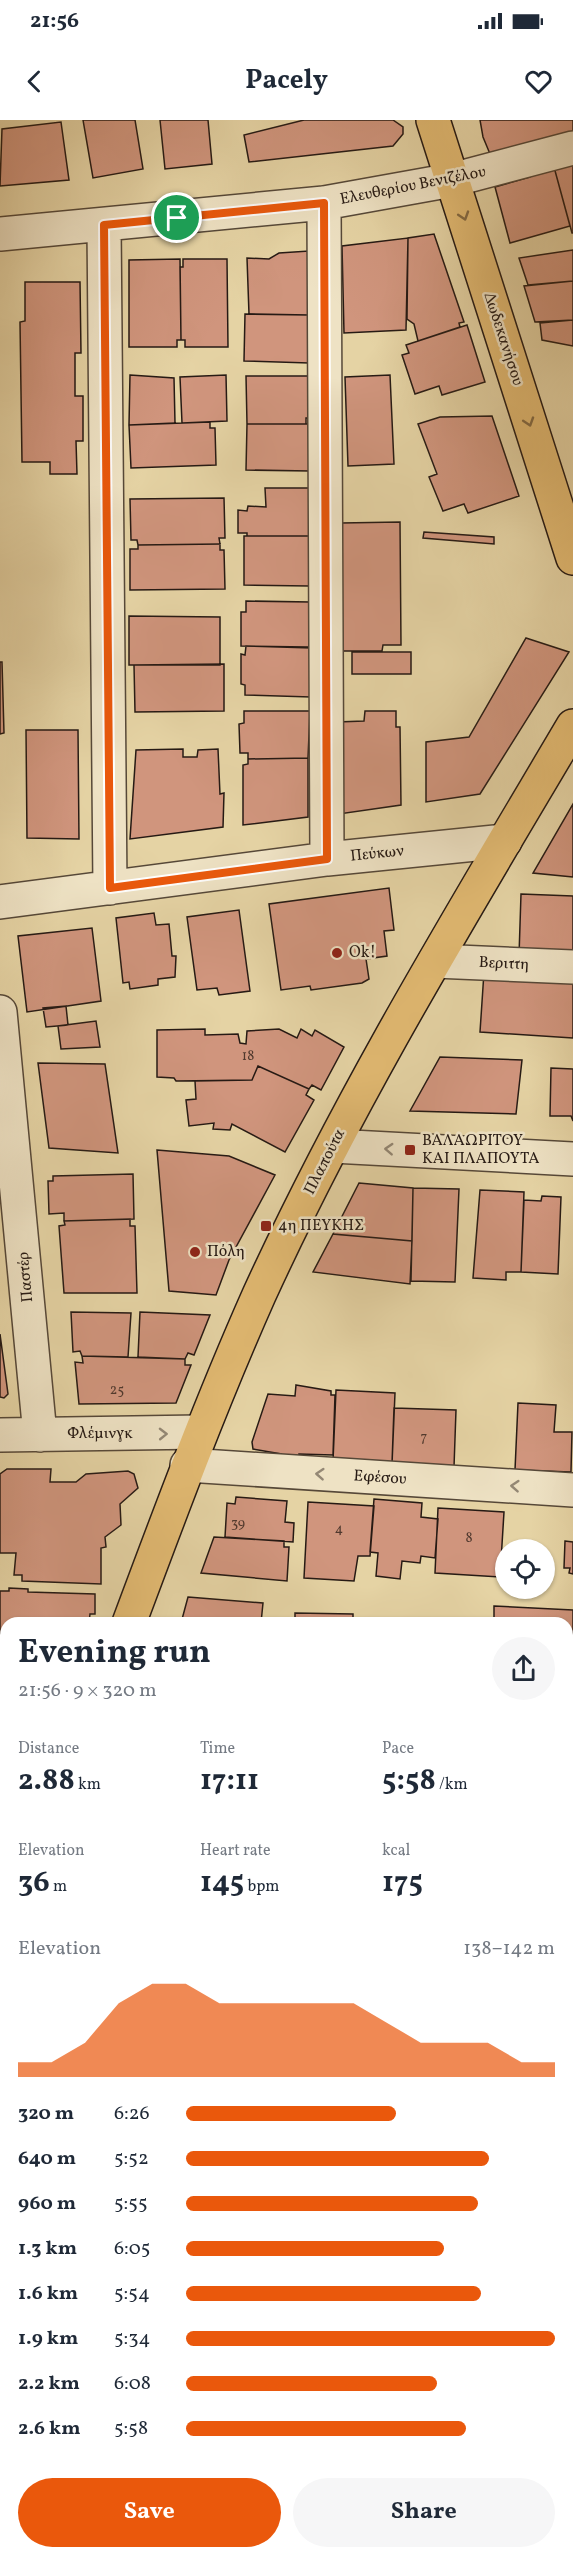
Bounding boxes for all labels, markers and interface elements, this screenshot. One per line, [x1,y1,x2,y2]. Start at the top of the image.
text: 21:56 [30,6,79,37]
text: Pacely [245,62,328,100]
icon: back [18,65,51,98]
icon: heart [522,65,555,98]
street label: Ελευθερίου Βενιζέλου [338,161,488,211]
pin [151,192,202,243]
icon: arrive [160,201,193,234]
one-way arrow [456,210,469,221]
street label: Δωδεκανήσου [478,290,529,389]
one-way arrow [522,416,535,427]
street label: Πεύκων [349,840,405,868]
place label: Ok! [349,942,376,964]
marker: Ok! [330,946,344,960]
street label: Βεριττη [478,952,530,976]
house number: 18 [242,1047,254,1066]
street label: Πλαπούτα [299,1125,351,1199]
place label: ΒΑΛΑΩΡΙΤΟΥ ΚΑΙ ΠΛΑΠΟΥΤΑ [422,1130,539,1170]
one-way arrow [384,1142,393,1155]
marker: ΒΑΛΑΩΡΙΤΟΥ ΚΑΙ ΠΛΑΠΟΥΤΑ [403,1143,417,1157]
place label: 4η ΠΕΥΚΗΣ [278,1215,364,1237]
marker: 4η ΠΕΥΚΗΣ [259,1219,273,1233]
place label: Πόλη [207,1241,245,1263]
marker: Πόλη [188,1245,202,1259]
street label: Παστέρ [13,1251,39,1303]
house number: 25 [110,1381,124,1400]
street label: Φλέμινγκ [67,1423,133,1445]
one-way arrow [159,1428,168,1440]
house number: 7 [421,1428,428,1447]
street label: Εφέσου [353,1465,407,1491]
one-way arrow [315,1467,324,1480]
one-way arrow [510,1480,519,1493]
house number: 39 [231,1514,245,1533]
house number: 4 [335,1520,343,1539]
house number: 8 [465,1529,473,1548]
map controls [495,1539,555,1599]
button: locate [495,1539,555,1599]
text: Evening run [18,1631,211,1677]
button: share [492,1637,555,1700]
text: 21:56 · 9 × 320 m [18,1677,157,1705]
text: Distance [18,1738,79,1760]
text: Time [200,1738,235,1760]
text: Pace [382,1738,414,1760]
text: 2.88 [18,1760,75,1802]
text: 17:11 [200,1760,259,1802]
text: 5:58 [382,1760,436,1802]
text: km [75,1774,101,1796]
text: /km [436,1774,468,1796]
text: Elevation [18,1840,85,1862]
text: Heart rate [200,1840,271,1862]
text: kcal [382,1840,410,1862]
text: 36 [18,1862,50,1904]
text: 145 [200,1862,244,1904]
text: 175 [382,1862,423,1904]
text: m [50,1876,67,1898]
text: bpm [244,1876,280,1898]
text: Elevation [18,1935,101,1963]
text: 138–142 m [463,1935,555,1963]
text: 320 m [18,2100,74,2128]
text: 6:26 [114,2100,150,2128]
text: 640 m [18,2145,76,2173]
text: 5:52 [114,2145,149,2173]
text: 960 m [18,2190,76,2218]
text: 5:55 [114,2190,148,2218]
text: 1.3 km [18,2235,77,2263]
text: 6:05 [114,2235,150,2263]
text: 1.6 km [18,2280,78,2308]
text: 5:54 [114,2280,150,2308]
text: 1.9 km [18,2325,78,2353]
text: 5:34 [114,2325,151,2353]
text: 2.2 km [18,2370,80,2398]
text: 6:08 [114,2370,151,2398]
text: 2.6 km [18,2415,81,2443]
text: 5:58 [114,2415,148,2443]
button: Save [18,2478,281,2547]
button: Share [293,2478,555,2547]

